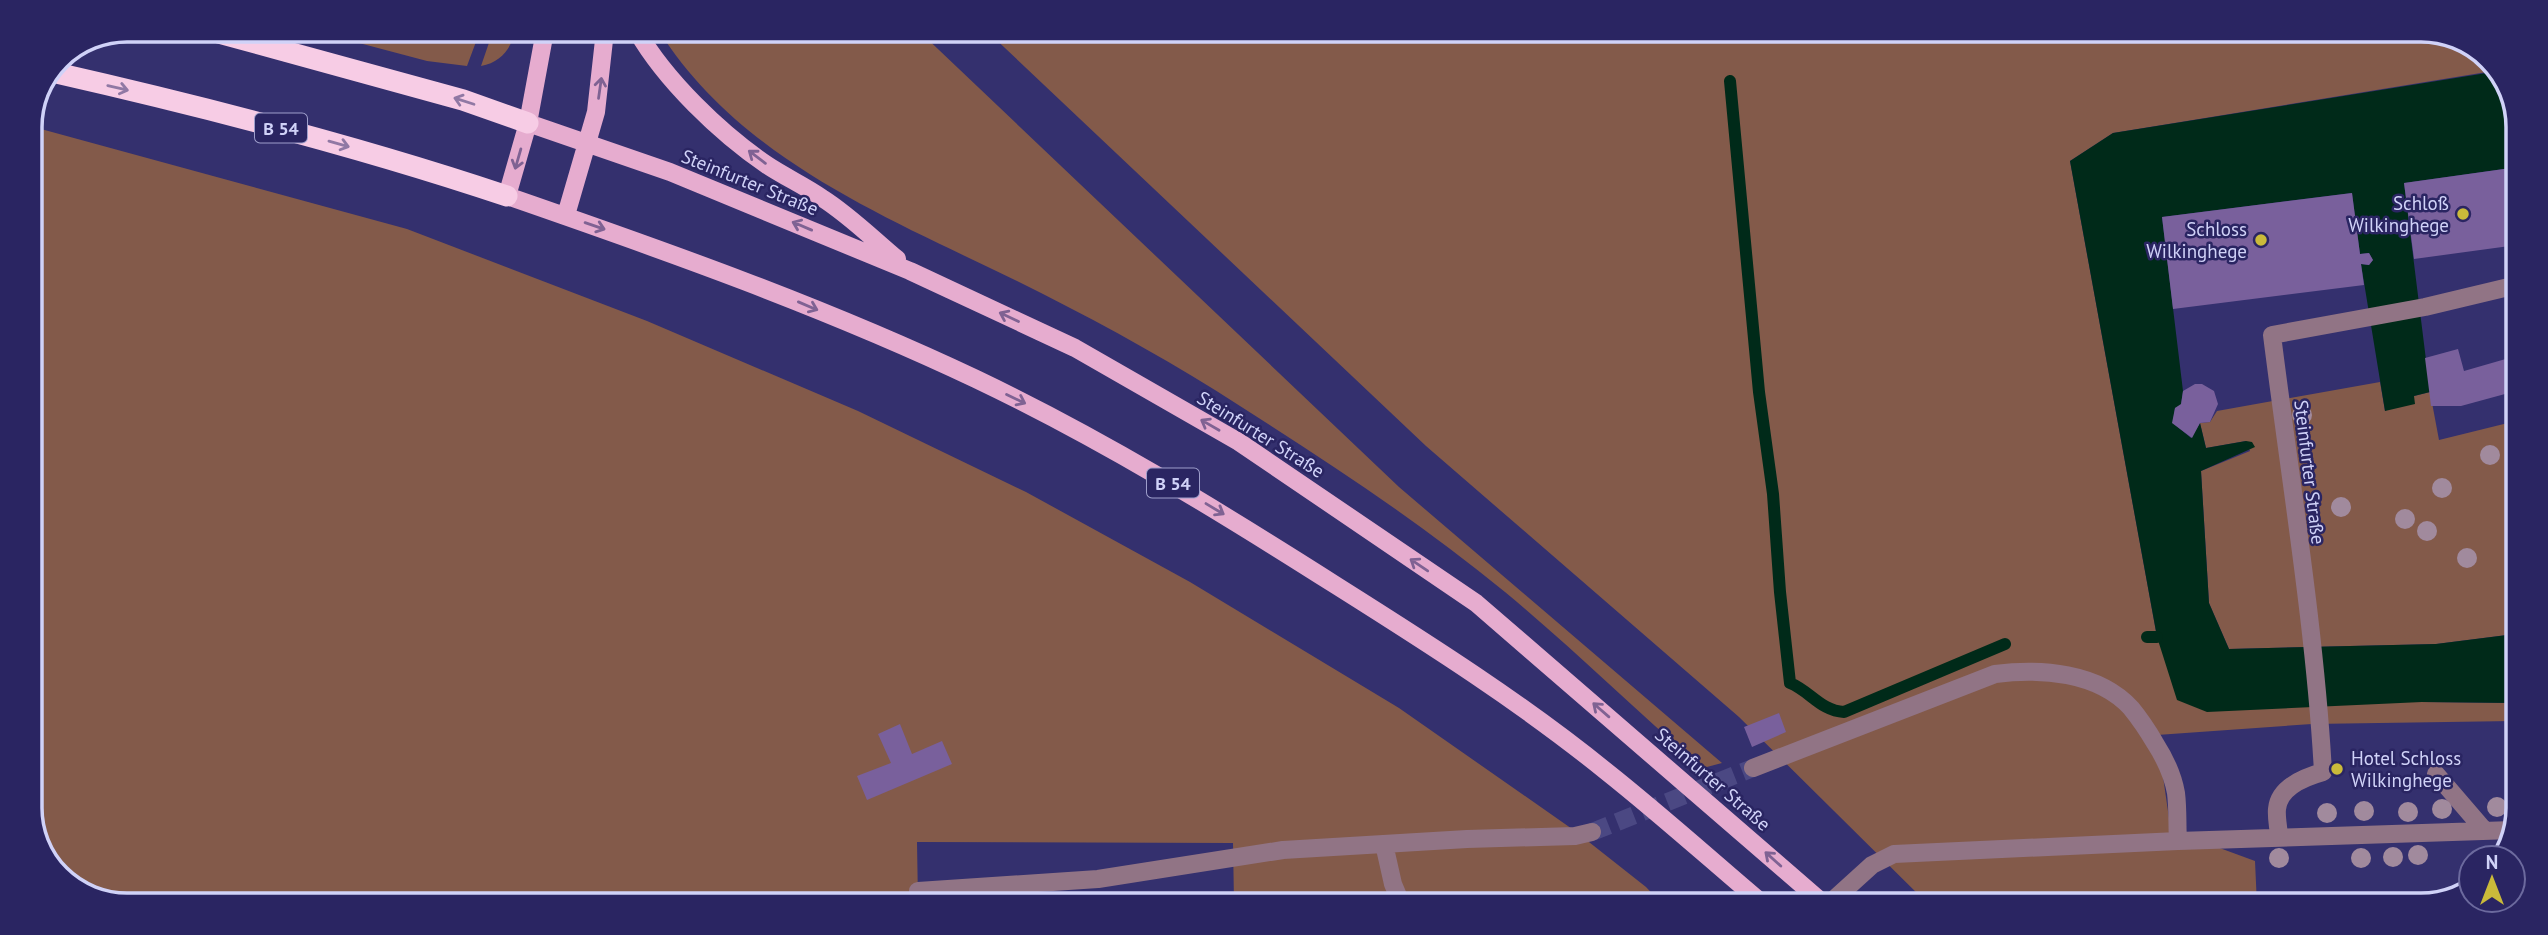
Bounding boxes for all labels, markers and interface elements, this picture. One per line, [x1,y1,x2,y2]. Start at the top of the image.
one-way arrow [593,77,606,100]
one-way arrow [107,82,129,95]
one-way arrow [453,93,475,106]
road number: B 54 [255,113,307,142]
one-way arrow [327,138,350,151]
street label: Steinfurter Straße [678,144,822,220]
one-way arrow [511,147,524,170]
one-way arrow [749,150,767,165]
place label: Schloß Wilkinghege [2348,191,2449,237]
marker: Schloß Wilkinghege [2455,206,2471,222]
place label: Schloss Wilkinghege [2146,217,2247,263]
one-way arrow [792,218,813,231]
one-way arrow [584,221,606,233]
marker: Schloss Wilkinghege [2253,232,2269,248]
one-way arrow [797,300,818,313]
one-way arrow [999,310,1021,323]
street label: Steinfurter Straße [1193,385,1329,483]
one-way arrow [1005,392,1026,406]
street label: Steinfurter Straße [2289,398,2331,546]
one-way arrow [1200,418,1220,432]
road number: B 54 [1147,468,1199,498]
one-way arrow [1204,502,1224,516]
one-way arrow [1410,558,1429,572]
one-way arrow [1592,702,1610,718]
street label: Steinfurter Straße [1650,722,1776,836]
place label: Hotel Schloss Wilkinghege [2351,746,2461,792]
marker: Hotel Schloss Wilkinghege [2329,761,2345,777]
north arrow [2457,844,2527,914]
text: N [2486,850,2498,874]
one-way arrow [1764,851,1782,867]

